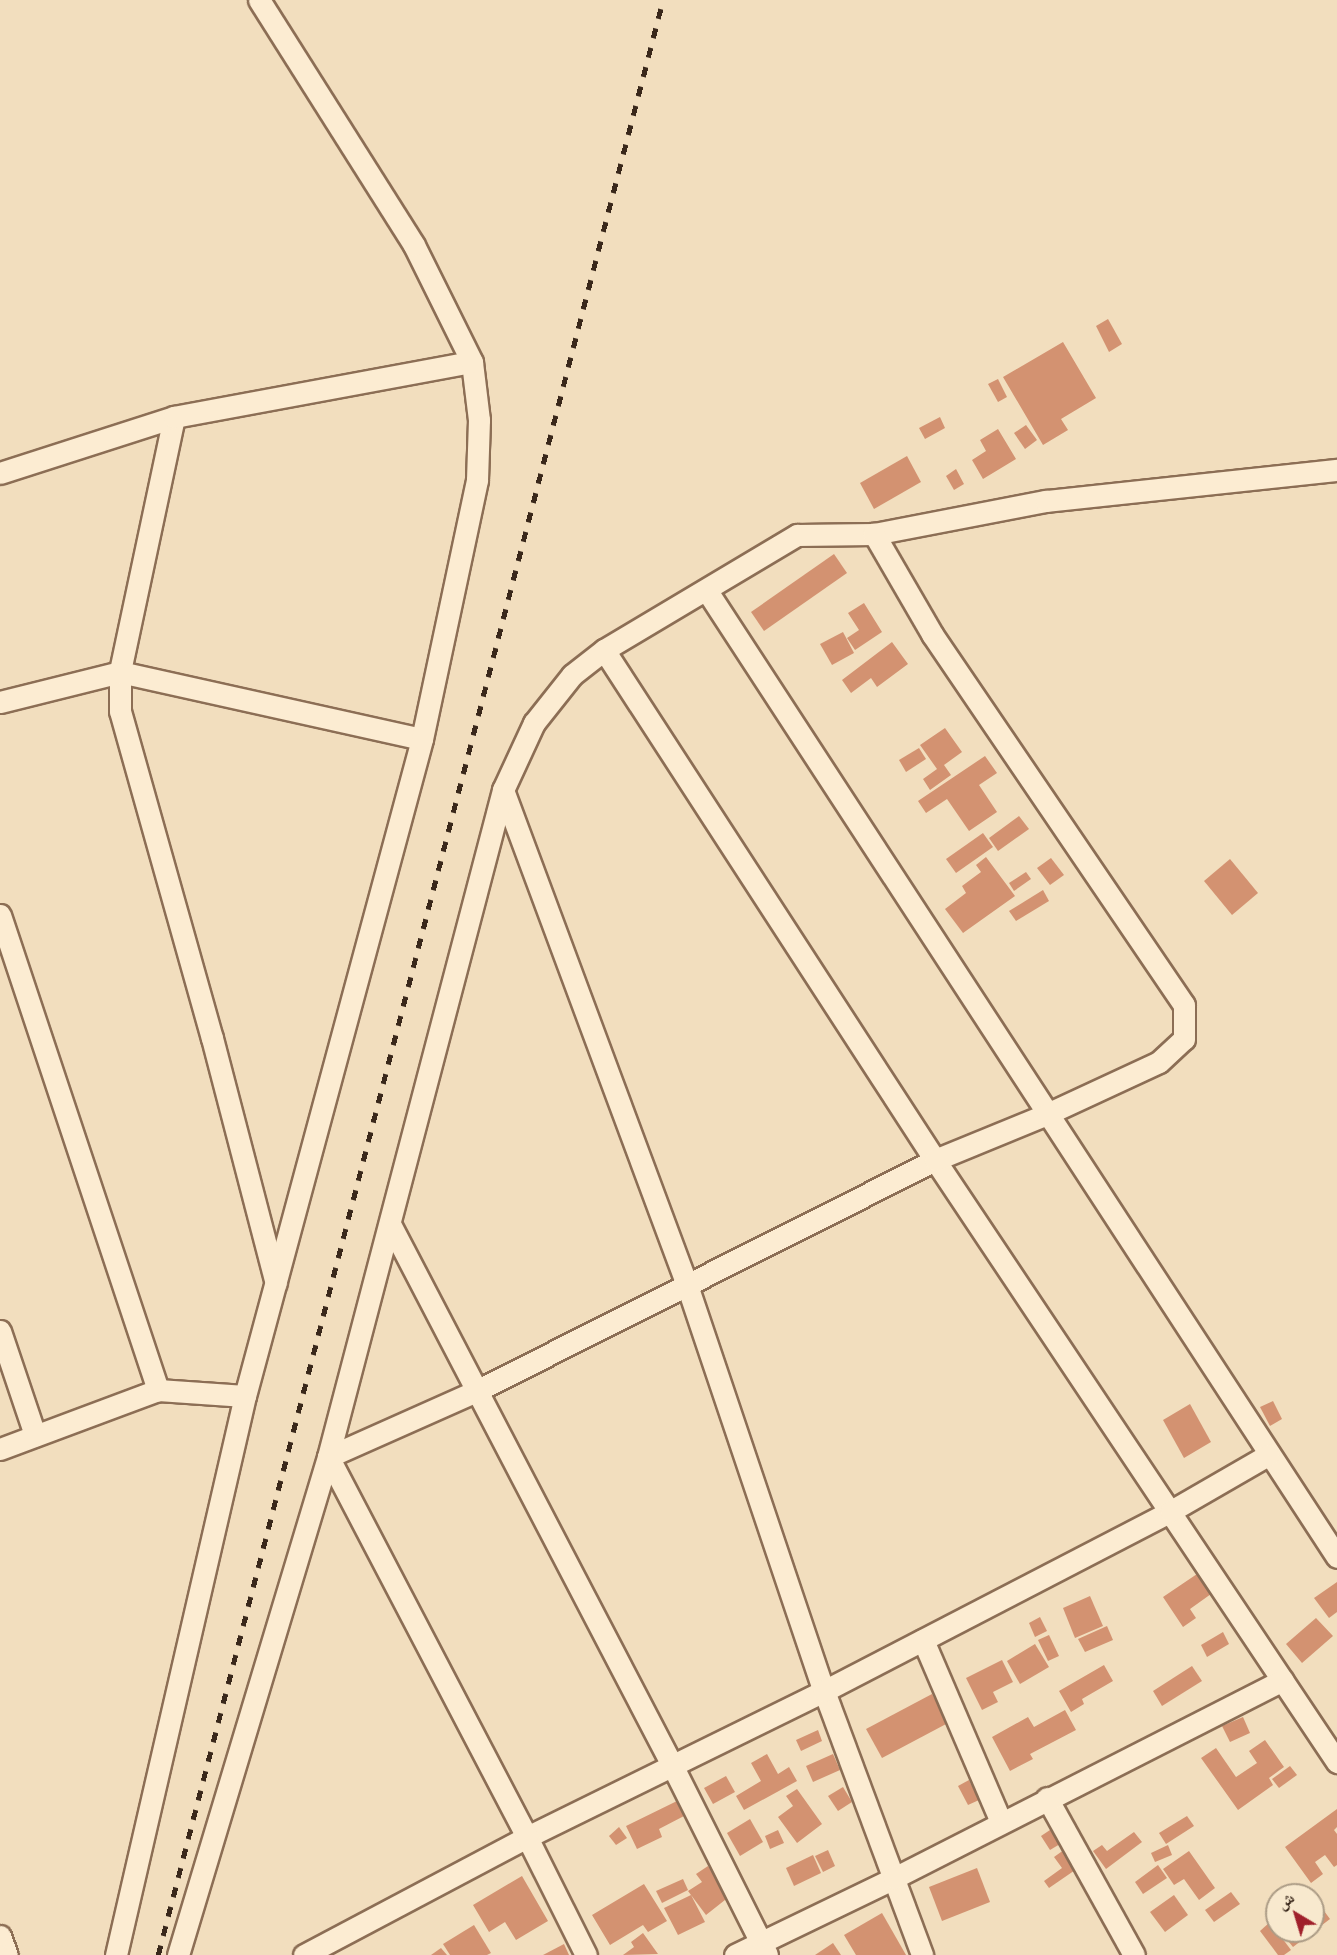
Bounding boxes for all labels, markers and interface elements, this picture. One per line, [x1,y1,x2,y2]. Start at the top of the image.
north arrow [1265,1883,1325,1943]
text: ش [1272,1887,1298,1914]

